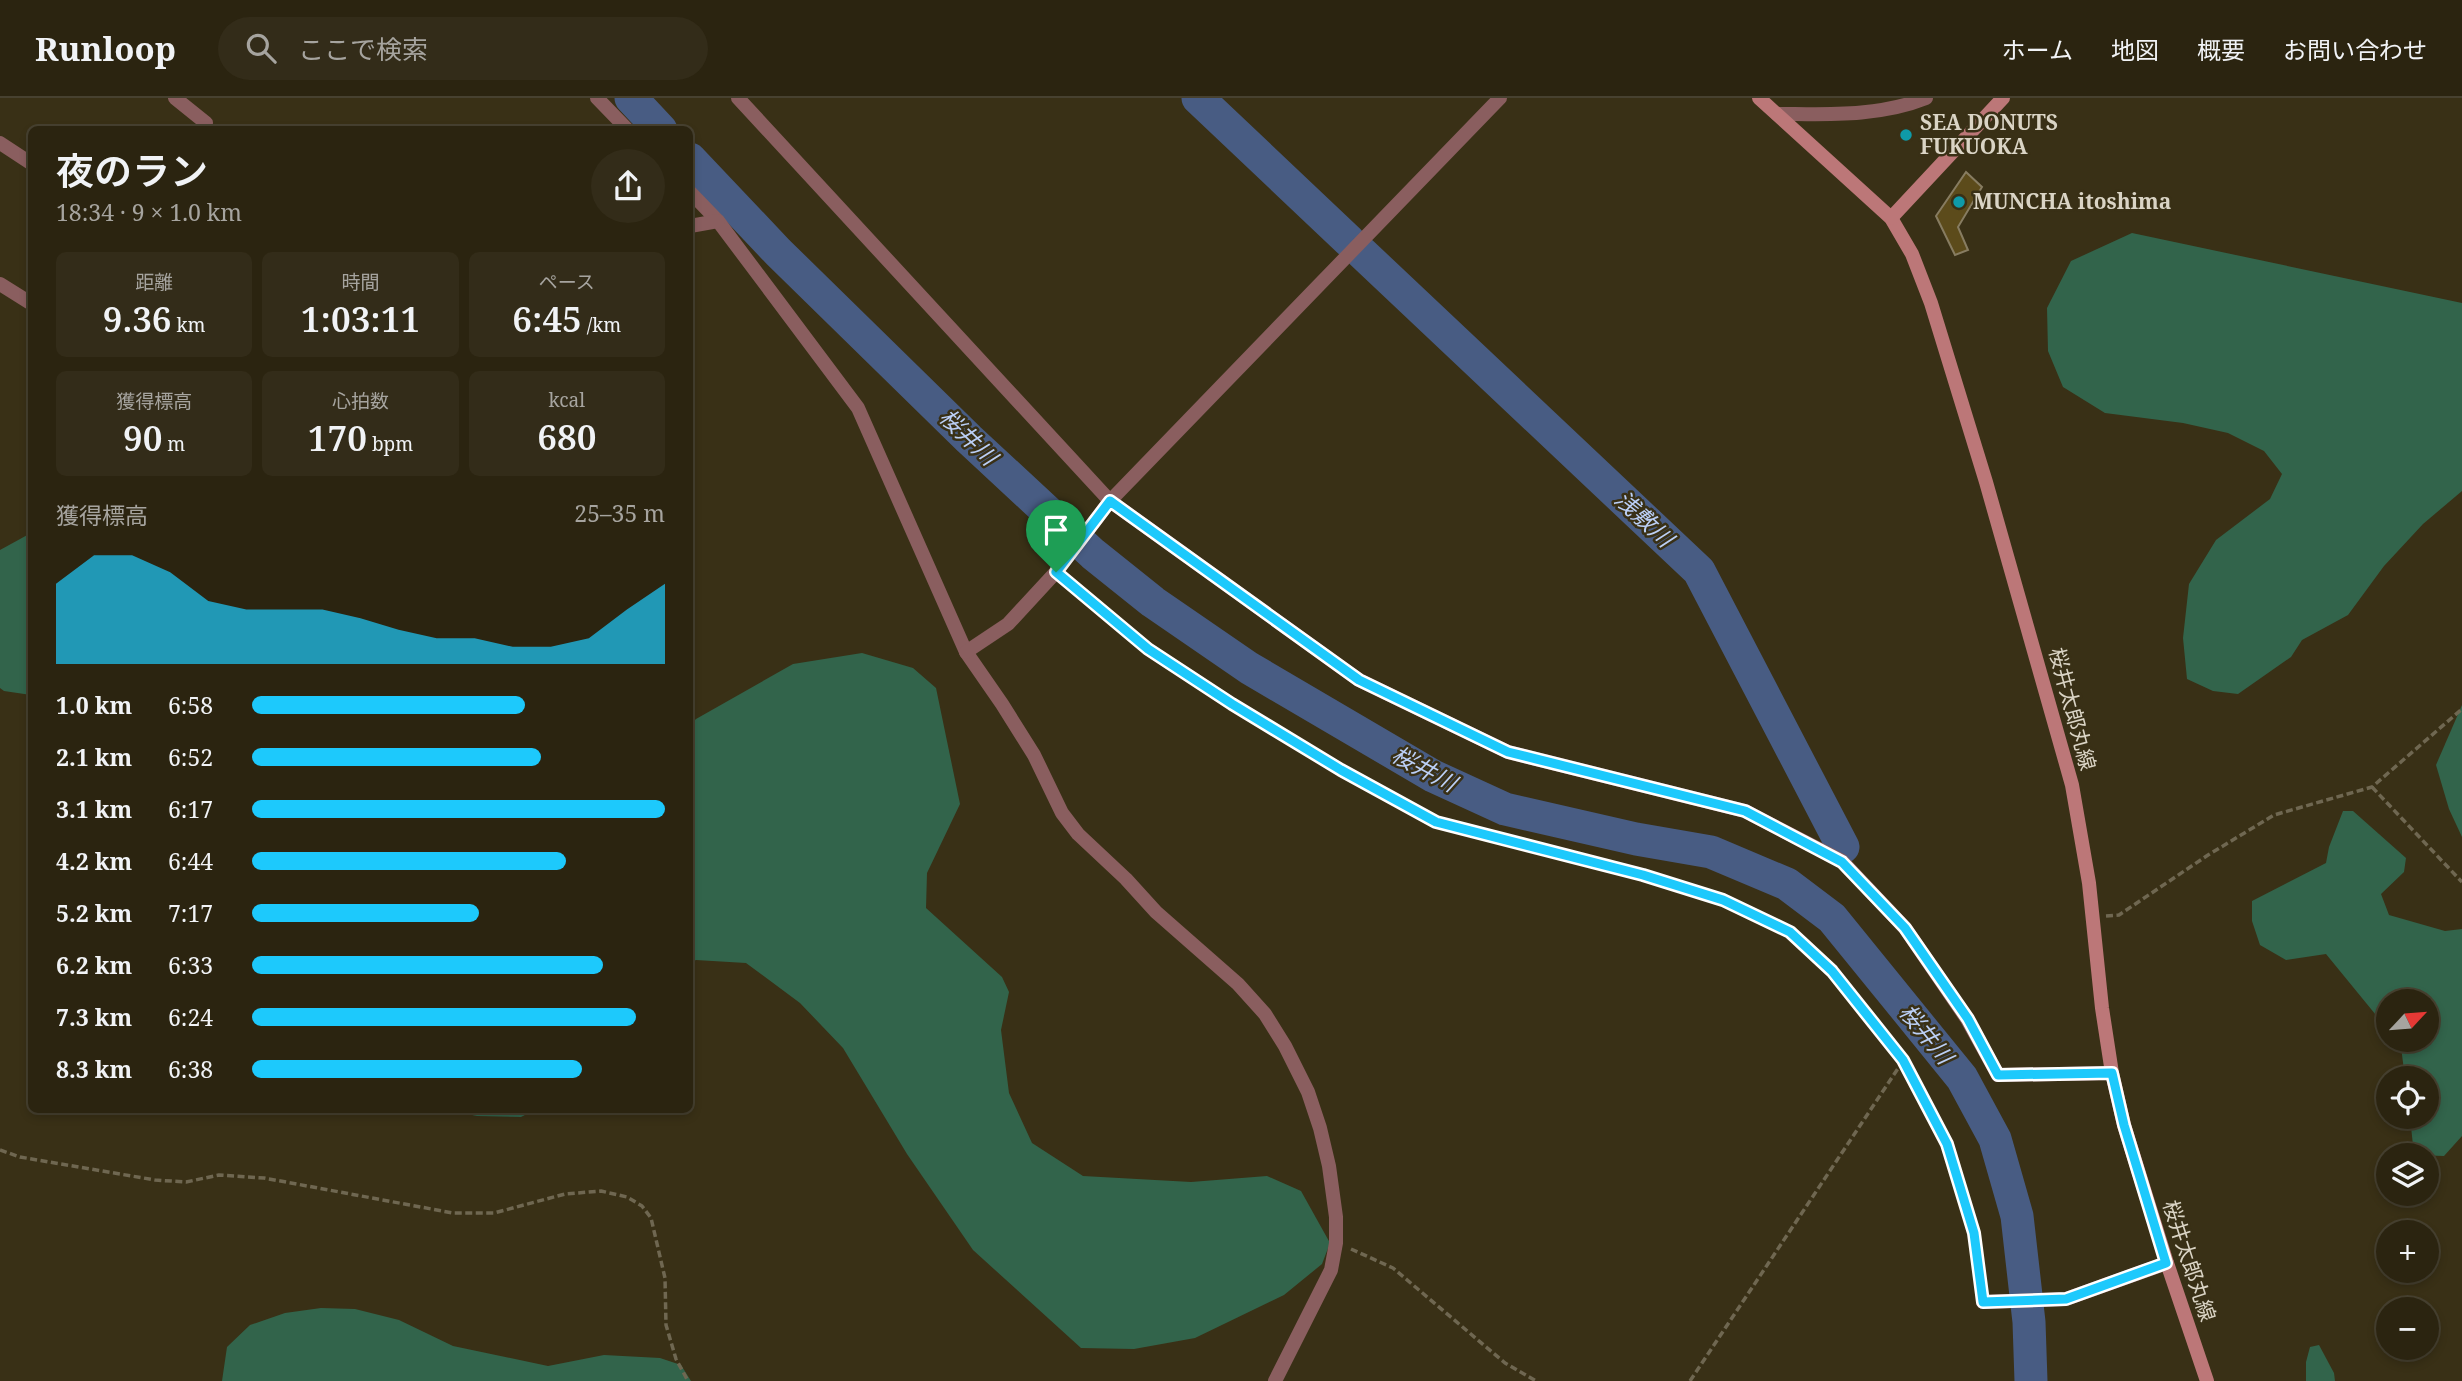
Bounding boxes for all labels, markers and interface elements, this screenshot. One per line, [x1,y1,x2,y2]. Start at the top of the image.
search box [218,17,708,80]
text: Runloop [35,26,176,71]
icon: search [242,29,280,67]
text: ここで検索 [298,31,428,67]
text: ホーム [2002,33,2073,66]
text: 地図 [2111,33,2159,66]
text: 概要 [2197,33,2245,66]
text: お問い合わせ [2283,33,2427,66]
place label: SEA DONUTS FUKUOKA [1920,108,2058,160]
marker: SEA DONUTS FUKUOKA [1898,127,1914,143]
text: 夜のラン [56,144,208,196]
button: share [591,149,665,223]
place label: MUNCHA itoshima [1973,187,2171,215]
marker: MUNCHA itoshima [1951,194,1967,210]
text: 18:34 · 9 × 1.0 km [56,196,242,228]
text: 距離 [135,269,173,295]
text: 時間 [341,269,380,295]
text: ペース [539,269,595,295]
text: 9.36 [103,295,172,342]
text: 1:03:11 [301,295,420,342]
text: 6:45 [512,295,582,342]
text: km [172,312,206,338]
text: /km [582,312,621,338]
text: kcal [548,387,585,413]
text: 獲得標高 [116,388,192,414]
text: 心拍数 [332,388,389,414]
water label: 桜井川 [933,401,1007,474]
text: 680 [537,413,596,460]
text: 90 [123,414,162,461]
text: 170 [308,414,367,461]
text: m [162,431,185,457]
text: bpm [367,431,413,457]
water label: 浅敷川 [1609,483,1683,556]
text: 25–35 m [574,497,665,529]
text: 獲得標高 [56,499,148,531]
pin [1026,500,1086,572]
icon: arrive [1037,511,1075,549]
street label: 桜井太郎丸線 [2043,644,2103,773]
text: 1.0 km [56,689,132,721]
text: 6:58 [168,689,213,721]
water label: 桜井川 [1386,738,1465,800]
text: 2.1 km [56,741,132,773]
text: 6:52 [168,741,213,773]
text: 3.1 km [56,793,132,825]
text: 6:17 [168,793,213,825]
text: 4.2 km [56,845,132,877]
text: 6:44 [168,845,213,877]
text: 5.2 km [56,897,132,929]
text: 7:17 [168,897,213,929]
text: 6.2 km [56,949,132,981]
text: 6:33 [168,949,213,981]
north arrow [2376,989,2440,1052]
map controls [2376,989,2439,1360]
water label: 桜井川 [1893,996,1963,1073]
text: 7.3 km [56,1001,132,1033]
text: 6:24 [168,1001,213,1033]
text: 8.3 km [56,1053,132,1085]
text: 6:38 [168,1053,213,1085]
button: locate [2376,1066,2439,1129]
button: layers [2376,1143,2439,1206]
street label: 桜井太郎丸線 [2157,1196,2223,1325]
button: + [2376,1220,2439,1283]
button: − [2376,1297,2439,1360]

